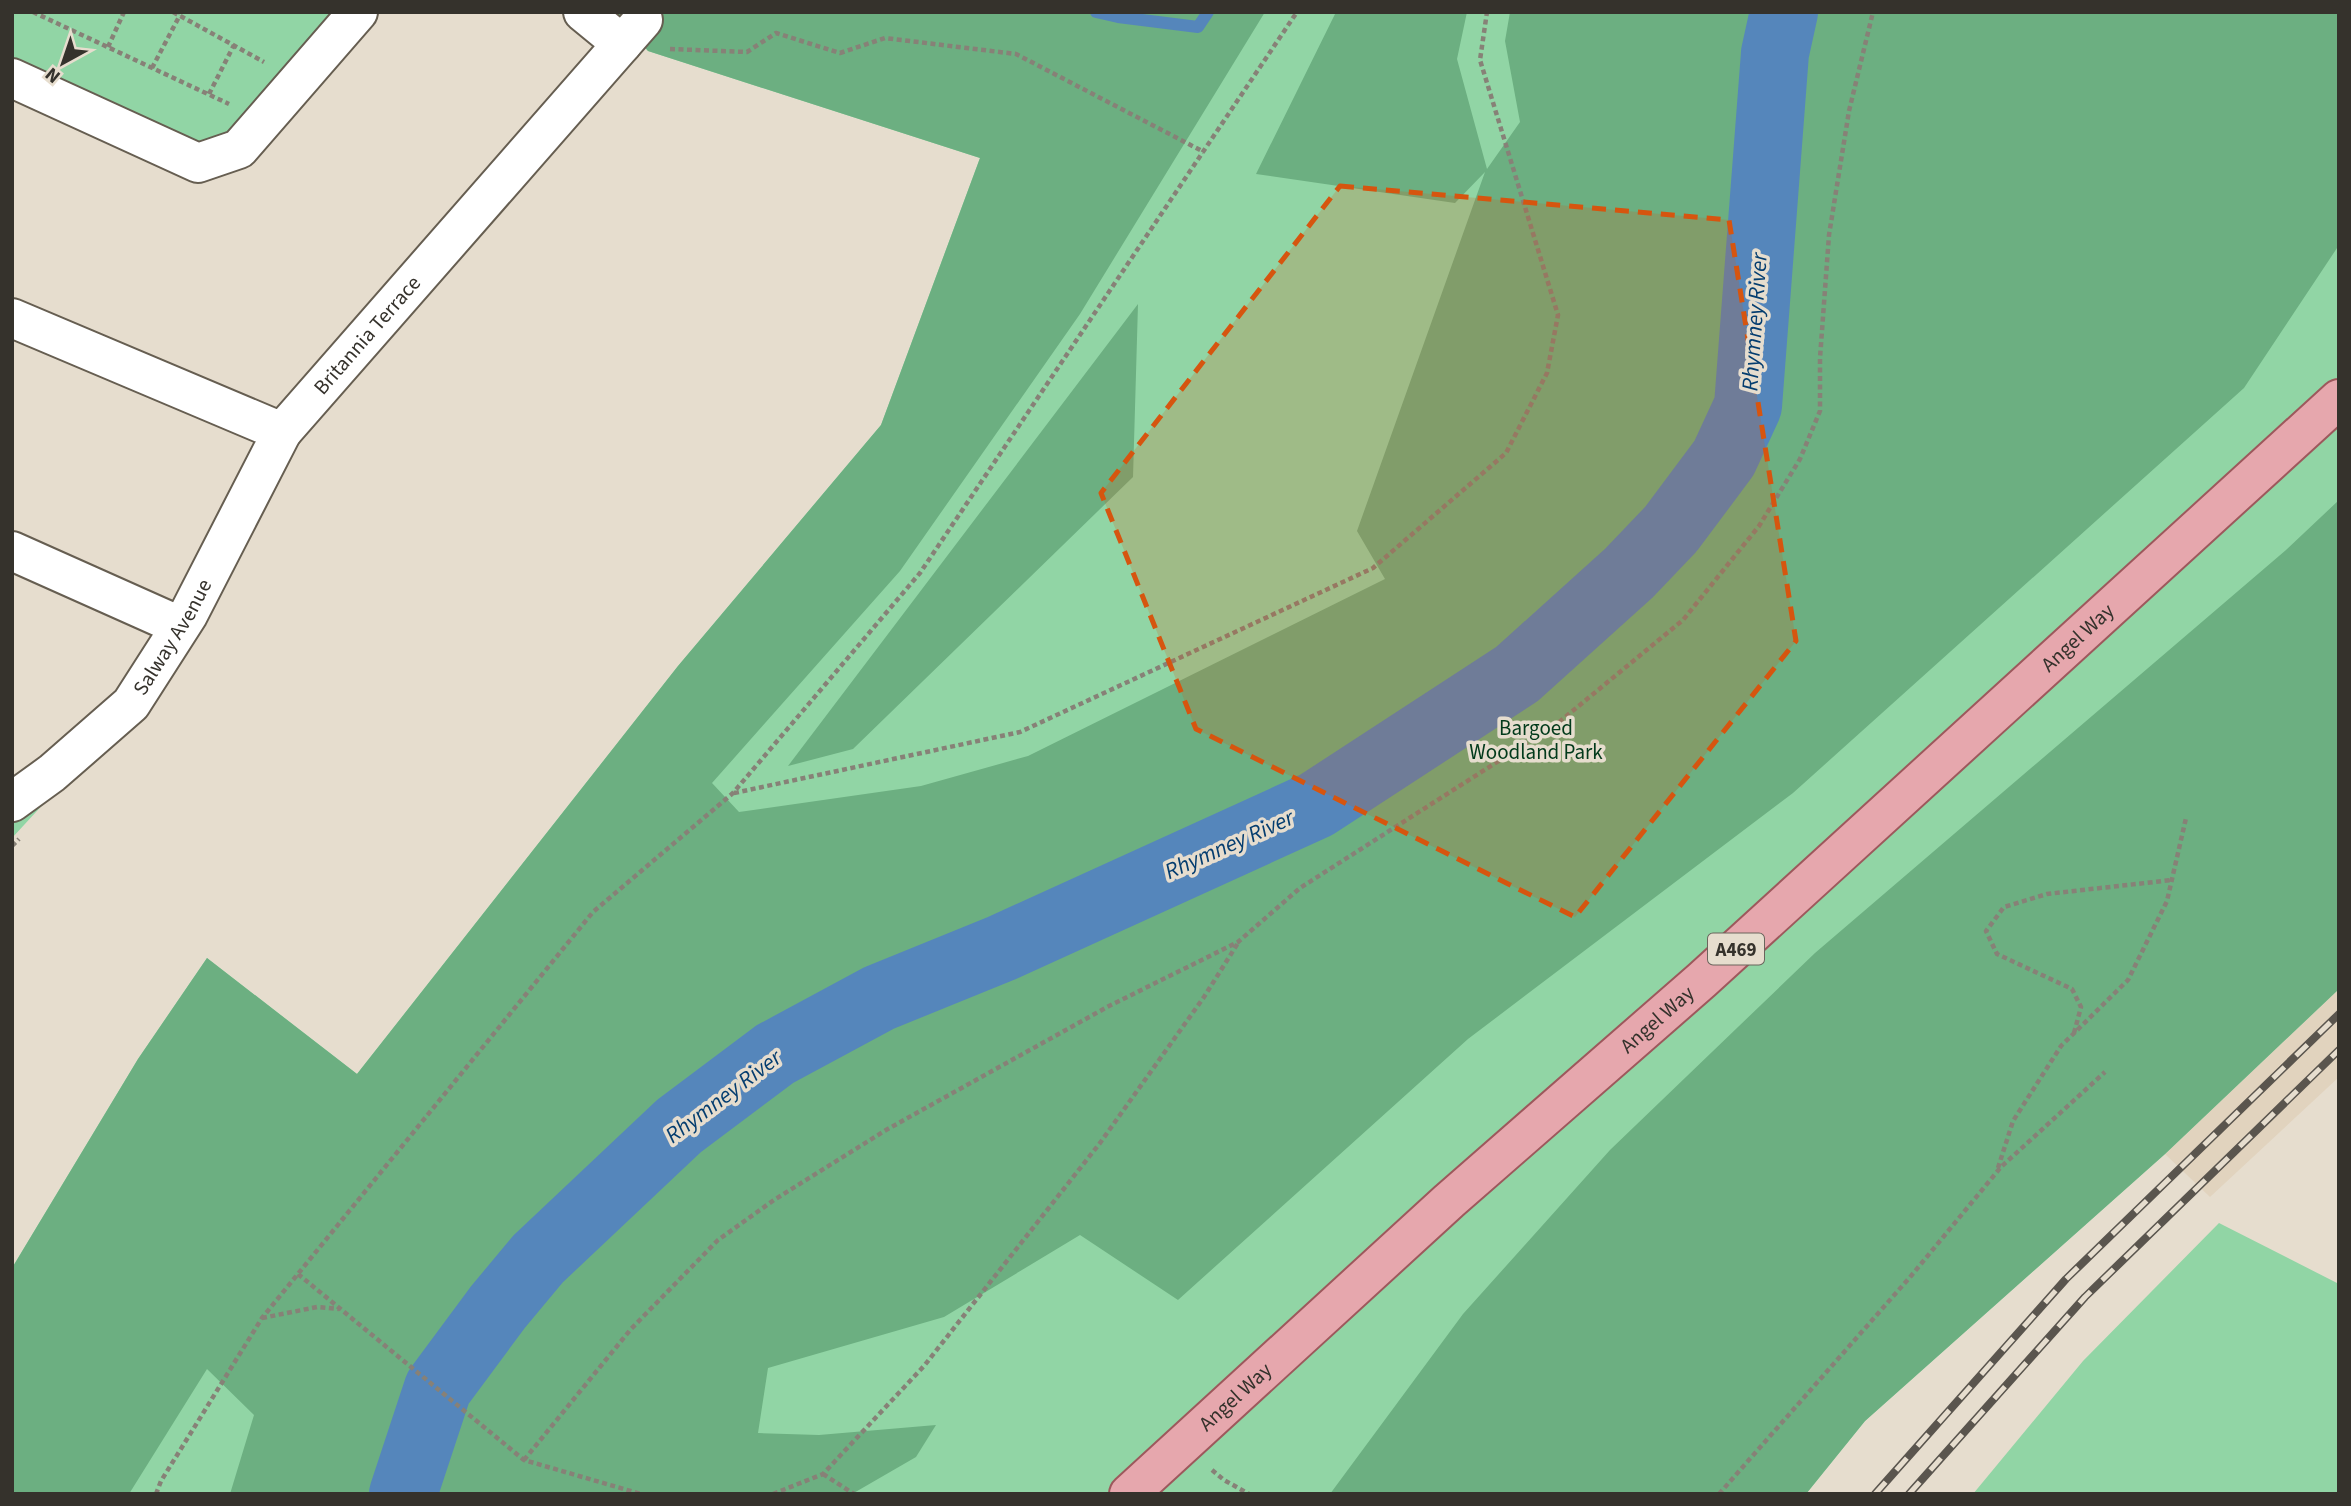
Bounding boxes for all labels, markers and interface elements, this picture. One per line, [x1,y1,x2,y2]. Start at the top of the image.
north arrow [28,28,98,98]
text: N [40,60,67,89]
water label: Rhymney River [1733,251,1776,392]
street label: Britannia Terrace [306,269,428,401]
street label: Salway Avenue [125,574,219,701]
street label: Angel Way [2034,596,2121,679]
park label: Bargoed Woodland Park [1469,713,1603,767]
water label: Rhymney River [1159,801,1300,888]
road number: A469 [1708,934,1764,965]
street label: Angel Way [1613,978,1701,1060]
water label: Rhymney River [658,1041,789,1151]
street label: Angel Way [1192,1355,1279,1438]

